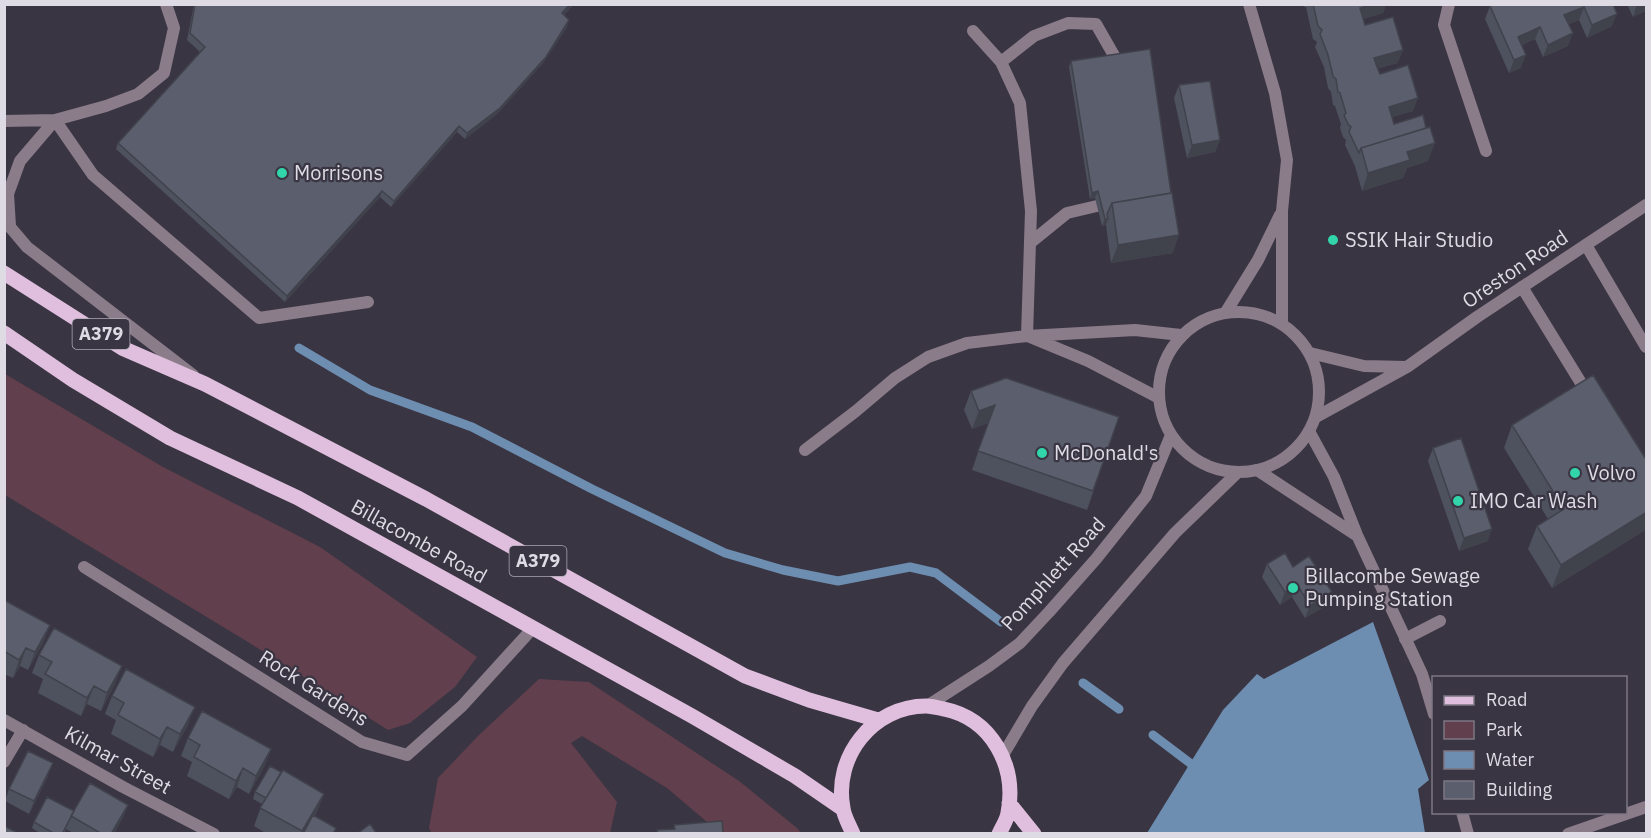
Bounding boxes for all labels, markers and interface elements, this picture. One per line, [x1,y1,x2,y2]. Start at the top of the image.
place label: Morrisons [294,159,383,186]
marker: Morrisons [275,166,289,180]
street label: Oreston Road [1457,223,1573,314]
place label: SSIK Hair Studio [1345,226,1493,253]
marker: SSIK Hair Studio [1326,233,1340,247]
road number: A379 [72,319,130,349]
place label: McDonald's [1054,439,1159,466]
marker: McDonald's [1035,446,1049,460]
place label: Volvo [1587,459,1636,486]
marker: Volvo [1568,466,1582,480]
place label: IMO Car Wash [1470,487,1598,514]
street label: Billacombe Road [346,492,492,589]
marker: IMO Car Wash [1451,494,1465,508]
street label: Pomphlett Road [994,511,1111,636]
road number: A379 [510,546,566,576]
place label: Billacombe Sewage Pumping Station [1305,562,1480,612]
marker: Billacombe Sewage Pumping Station [1286,581,1300,595]
street label: Rock Gardens [254,643,374,732]
legend [1432,676,1627,814]
text: Road [1486,688,1527,711]
text: Park [1486,718,1523,741]
street label: Kilmar Street [60,719,176,800]
text: Water [1486,748,1535,771]
text: Building [1486,778,1553,801]

